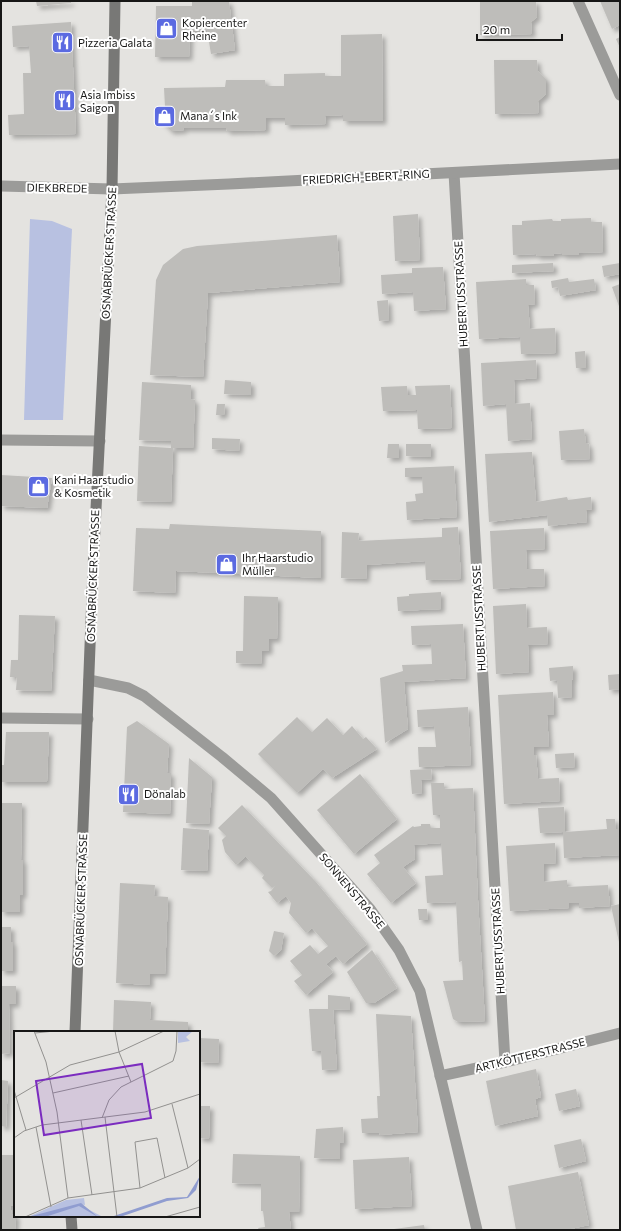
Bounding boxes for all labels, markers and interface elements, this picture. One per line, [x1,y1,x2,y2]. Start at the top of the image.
shop icon: Kopiercenter Rheine [153,16,179,42]
place label: Kopiercenter Rheine [182,16,248,42]
scale bar [477,16,562,42]
text: 20 m [483,22,510,36]
restaurant icon: Pizzeria Galata [50,30,76,56]
place label: Pizzeria Galata [78,36,152,49]
restaurant icon: Asia Imbiss Saigon [52,88,78,114]
place label: Asia Imbiss Saigon [80,88,135,114]
shop icon: Mana´s Ink [152,103,178,129]
place label: Mana´s Ink [180,109,237,122]
street label: FRIEDRICH-EBERT-RING [302,167,430,186]
street label: DIEKBREDE [27,180,87,195]
street label: OSNABRÜCKER STRASSE [98,187,118,319]
street label: HUBERTUSSTRASSE [451,241,470,347]
shop icon: Kani Haarstudio & Kosmetik [25,473,51,499]
place label: Kani Haarstudio & Kosmetik [54,473,134,499]
street label: OSNABRÜCKER STRASSE [83,510,101,642]
shop icon: Ihr Haarstudio Müller [214,551,240,577]
place label: Ihr Haarstudio Müller [242,551,314,577]
street label: HUBERTUSSTRASSE [469,565,488,671]
restaurant icon: Dönalab [115,781,141,807]
place label: Dönalab [144,787,186,800]
street label: OSNABRÜCKER STRASSE [71,834,89,966]
street label: SONNENSTRASSE [317,850,388,931]
street label: HUBERTUSSTRASSE [488,888,507,994]
inset map [14,1031,200,1217]
street label: ARTKÖTTERSTRASSE [473,1034,586,1075]

